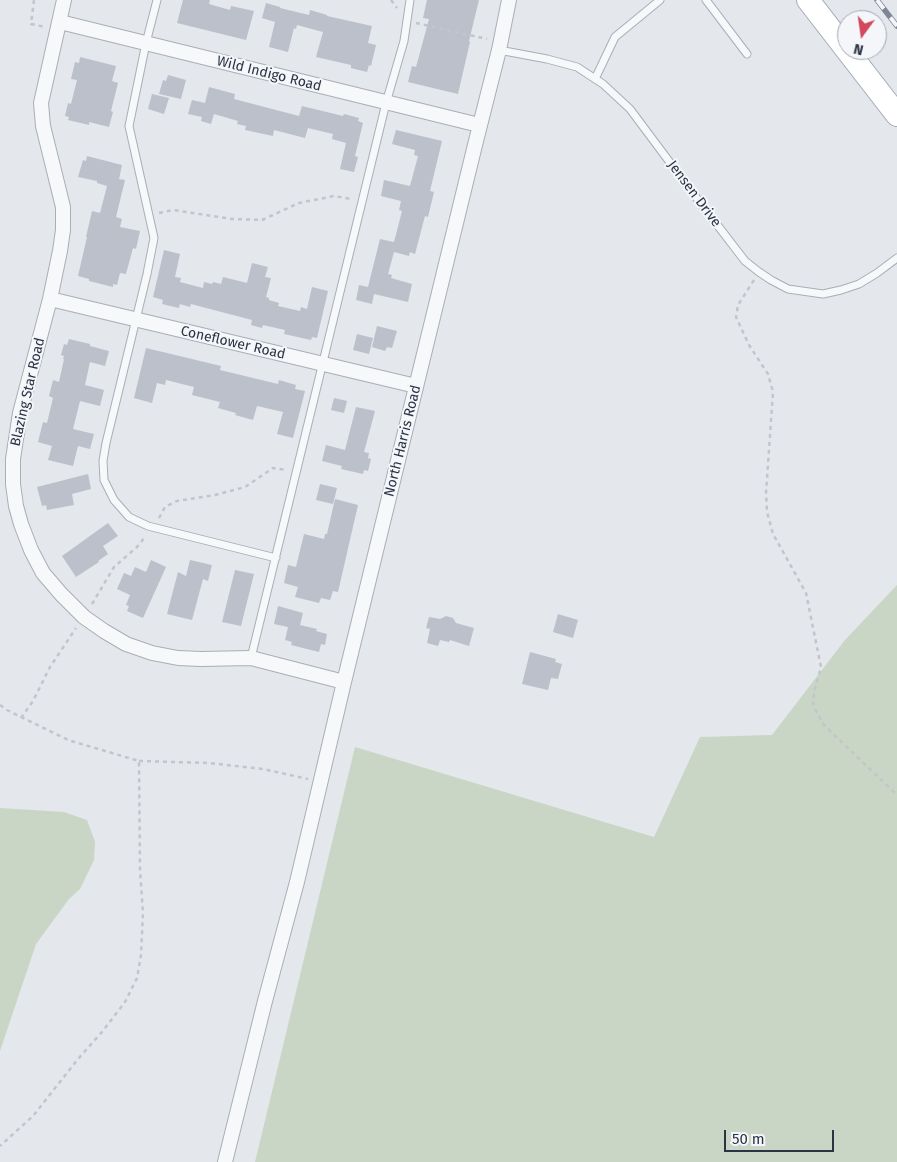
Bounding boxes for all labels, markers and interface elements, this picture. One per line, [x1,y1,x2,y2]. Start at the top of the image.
north arrow [837,10,887,60]
text: N [852,40,865,58]
street label: Wild Indigo Road [215,53,323,95]
street label: Jensen Drive [664,157,724,231]
street label: Coneflower Road [179,323,287,363]
street label: Blazing Star Road [7,336,49,448]
street label: North Harris Road [381,383,425,499]
scale bar [727,1120,837,1152]
text: 50 m [732,1130,765,1148]

